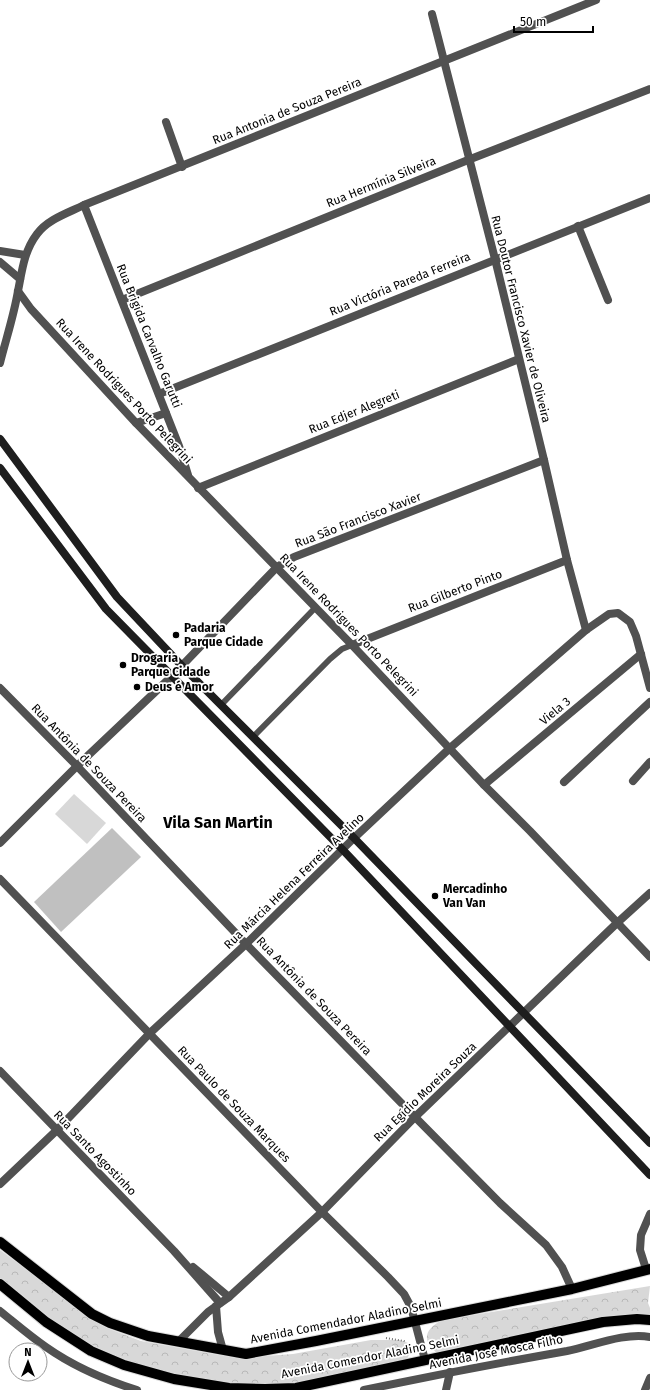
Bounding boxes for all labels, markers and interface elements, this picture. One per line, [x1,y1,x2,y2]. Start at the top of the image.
scale bar [514,8,593,34]
text: 50 m [520,15,546,29]
street label: Rua Antonia de Souza Pereira [210,75,364,147]
street label: Rua Hermínia Silveira [324,154,438,210]
street label: Rua Doutor Francisco Xavier de Oliveira [488,214,554,424]
street label: Rua Victória Pareda Ferreira [327,249,473,319]
street label: Rua Brigida Carvalho Garutti [114,262,184,410]
street label: Rua Irene Rodrigues Porto Pelegrini [53,316,195,466]
street label: Rua Edjer Alegreti [307,387,401,437]
street label: Rua São Francisco Xavier [293,489,423,551]
street label: Rua Irene Rodrigues Porto Pelegrini [277,551,421,699]
street label: Rua Gilberto Pinto [406,567,504,615]
place label: Padaria Parque Cidade [184,621,263,649]
marker: Padaria Parque Cidade [171,630,181,640]
place label: Drogaria Parque Cidade [131,651,210,679]
marker: Drogaria Parque Cidade [118,660,128,670]
place label: Deus é Amor [145,680,214,694]
marker: Deus é Amor [132,682,142,692]
street label: Viela 3 [537,694,573,728]
street label: Rua Antônia de Souza Pereira [29,701,149,825]
street label: Rua Márcia Helena Ferreira Avelino [221,810,367,952]
district label: Vila San Martin [162,813,273,832]
place label: Mercadinho Van Van [442,882,507,910]
marker: Mercadinho Van Van [430,891,440,901]
street label: Rua Antônia de Souza Pereira [254,934,374,1058]
street label: Rua Egídio Moreira Souza [371,1039,479,1145]
street label: Rua Paulo de Souza Marques [175,1043,294,1165]
street label: Rua Santo Agostinho [51,1108,139,1198]
street label: Avenida Comendador Aladino Selmi [249,1296,443,1346]
street label: Avenida José Mosca Filho [428,1332,564,1372]
street label: Avenida Comendor Aladino Selmi [280,1333,460,1381]
north arrow [8,1342,48,1382]
text: N [24,1346,32,1359]

